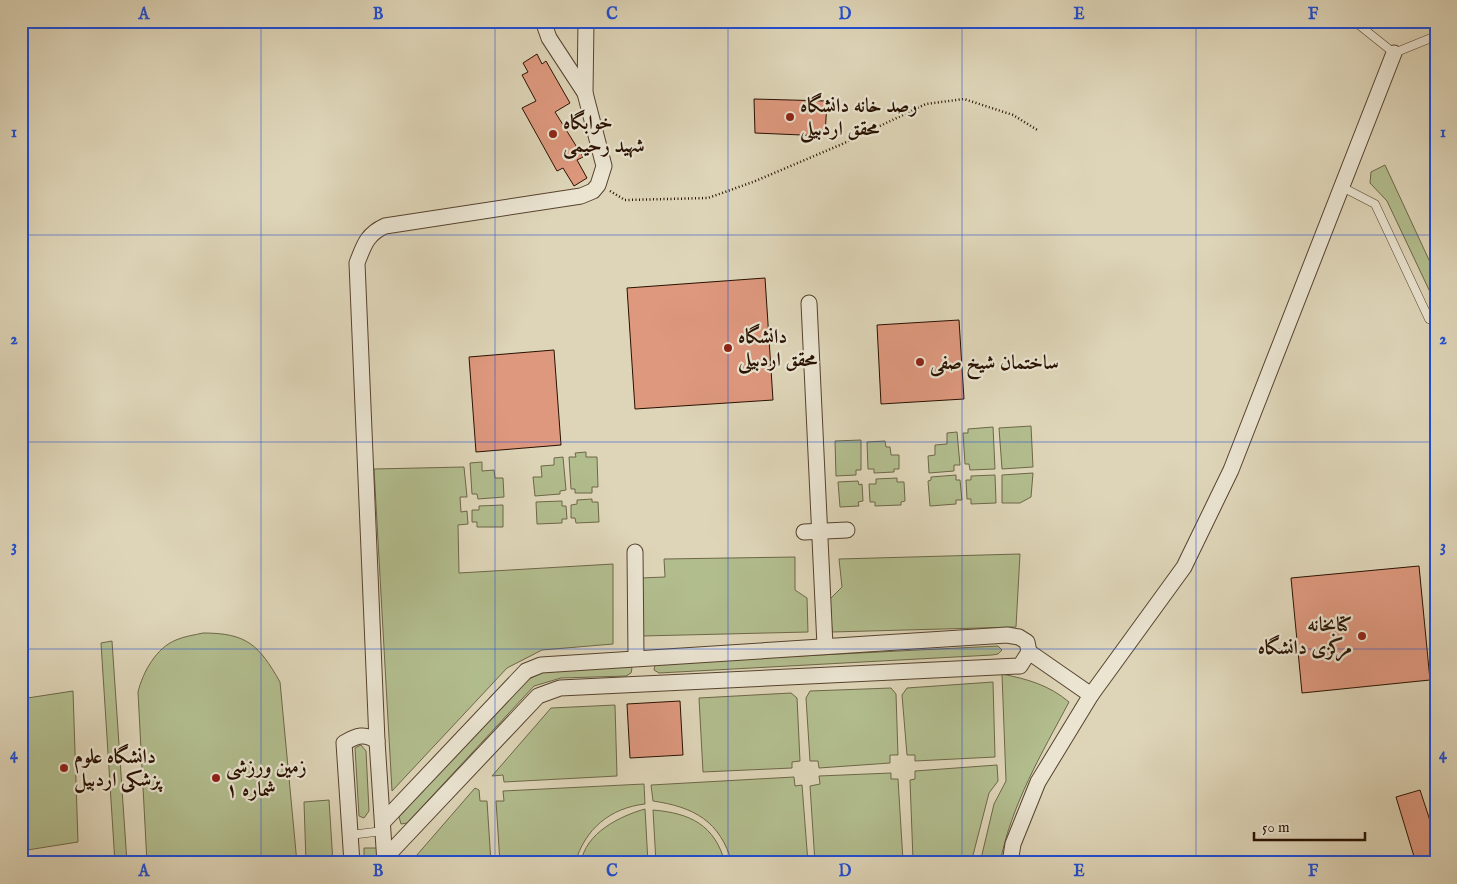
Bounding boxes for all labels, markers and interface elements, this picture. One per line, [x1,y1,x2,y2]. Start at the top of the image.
text: A [138,5,151,25]
text: B [373,5,384,25]
text: C [606,5,618,25]
text: D [839,5,852,25]
text: E [1073,5,1085,25]
text: F [1308,5,1319,25]
place label: رصد خانه دانشگاه محقق اردبیلی [799,92,917,144]
place label: خوابگاه شهید رحیمی [563,109,645,159]
marker: رصد خانه دانشگاه محقق اردبیلی [784,111,796,123]
text: 1 [11,123,17,143]
text: 1 [1440,123,1446,143]
marker: خوابگاه شهید رحیمی [547,128,559,140]
place label: دانشگاه محقق اردبیلی [737,323,818,375]
text: 2 [10,330,18,350]
text: 2 [1439,330,1447,350]
marker: دانشگاه محقق اردبیلی [722,342,734,354]
place label: ساختمان شیخ صفی [929,351,1059,380]
marker: ساختمان شیخ صفی [914,356,926,368]
text: 3 [11,537,17,557]
text: 3 [1440,537,1446,557]
place label: کتابخانه مرکزی دانشگاه [1258,613,1352,662]
marker: کتابخانه مرکزی دانشگاه [1356,630,1368,642]
place label: دانشگاه علوم پزشکی اردبیل [74,743,163,793]
text: 4 [10,745,19,765]
text: 4 [1439,745,1448,765]
place label: زمین ورزشی شماره ۱ [226,755,307,803]
marker: دانشگاه علوم پزشکی اردبیل [58,762,70,774]
marker: زمین ورزشی شماره ۱ [210,772,222,784]
scale bar [1254,809,1366,841]
text: 50 m [1262,818,1290,837]
text: A [138,862,151,882]
text: B [373,862,384,882]
text: C [606,862,618,882]
text: D [839,862,852,882]
text: E [1073,862,1085,882]
text: F [1308,862,1319,882]

